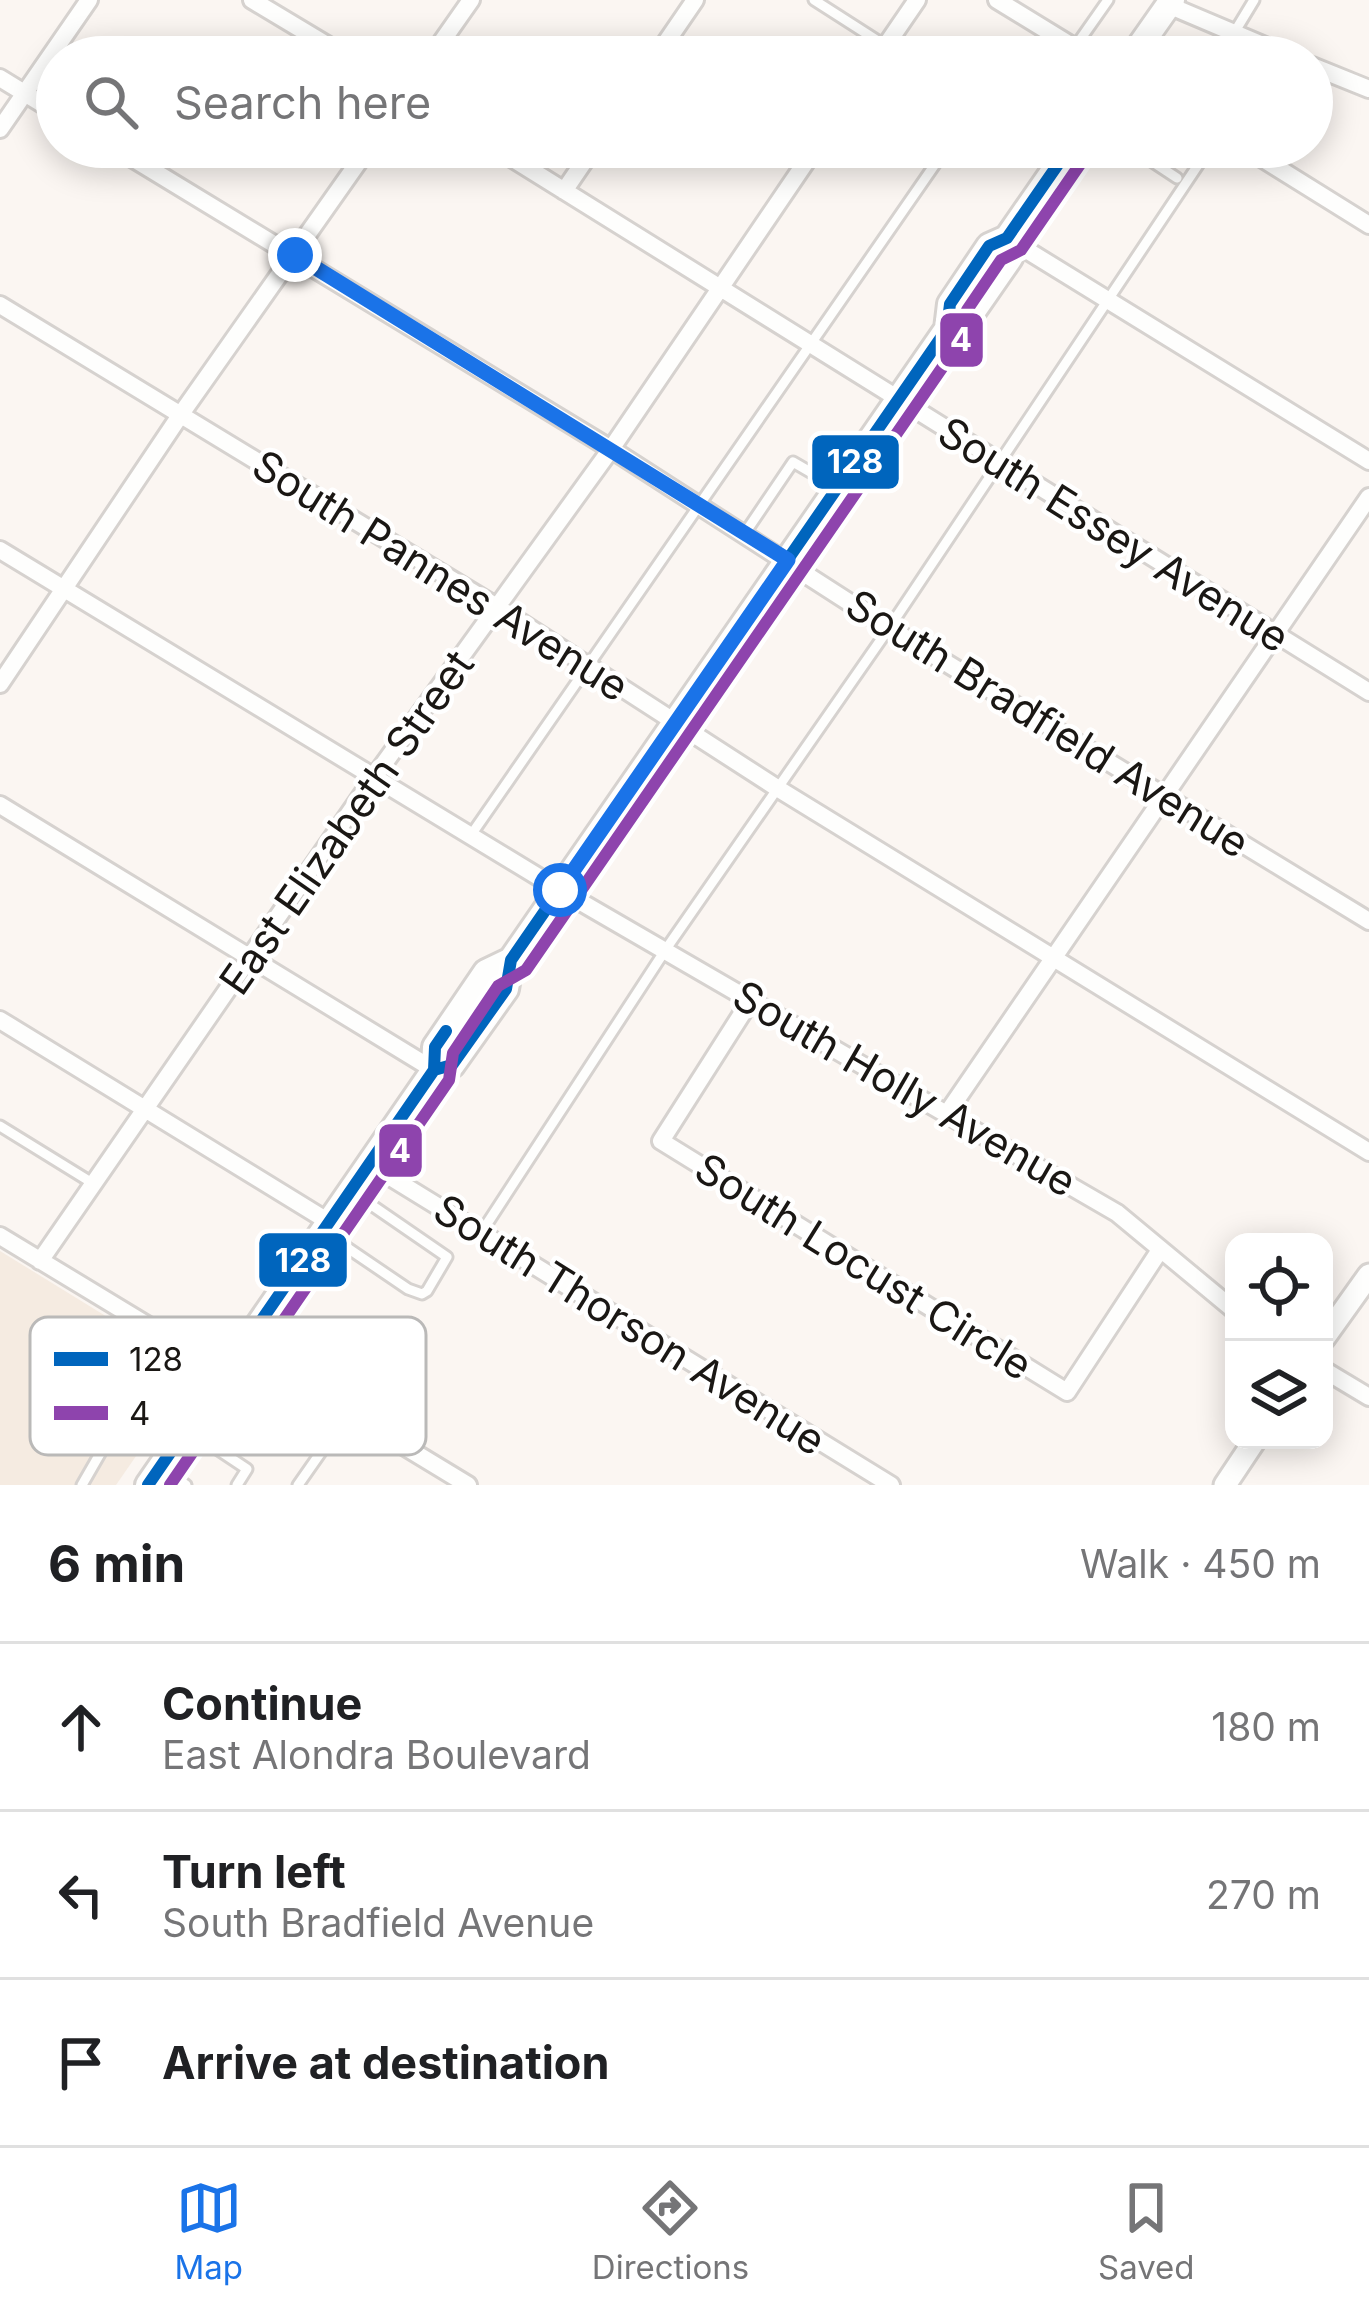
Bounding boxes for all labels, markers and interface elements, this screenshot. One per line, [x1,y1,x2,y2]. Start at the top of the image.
search box [36,36,1333,168]
icon: search [78,69,144,135]
text: Search here [174,75,431,130]
route end [268,228,322,282]
line badge: 4 [938,311,985,369]
text: 4 [950,319,972,359]
street label: South Essey Avenue [929,405,1299,663]
line badge: 128 [810,433,901,491]
street label: South Pannes Avenue [244,439,638,711]
text: 128 [827,441,883,481]
street label: South Bradfield Avenue [837,578,1259,868]
street label: East Elizabeth Street [208,640,484,1004]
route start [533,863,587,917]
street label: South Holly Avenue [725,969,1085,1207]
line badge: 4 [377,1122,424,1179]
text: 4 [389,1130,411,1170]
street label: South Locust Circle [686,1142,1042,1390]
street label: South Thorson Avenue [425,1183,835,1465]
line badge: 128 [257,1231,349,1289]
map controls [1225,1233,1333,1449]
button: locate [1225,1233,1333,1341]
text: 128 [275,1240,331,1280]
legend [30,1317,426,1455]
text: 128 [129,1339,183,1379]
button: layers [1225,1341,1333,1449]
text: 4 [129,1393,150,1433]
text: 6 min [48,1533,185,1594]
text: Walk · 450 m [1080,1540,1321,1587]
text: Continue [162,1676,362,1731]
icon: ahead [48,1694,114,1760]
text: 180 m [1211,1703,1321,1750]
text: East Alondra Boulevard [162,1731,591,1778]
text: Turn left [162,1844,346,1899]
icon: left [48,1862,114,1928]
text: 270 m [1206,1871,1321,1918]
text: South Bradfield Avenue [162,1899,594,1946]
icon: arrive [48,2030,114,2096]
text: Arrive at destination [162,2035,609,2090]
tab: Map [174,2175,243,2287]
tab: Directions [592,2175,749,2287]
tab: Saved [1098,2175,1195,2287]

